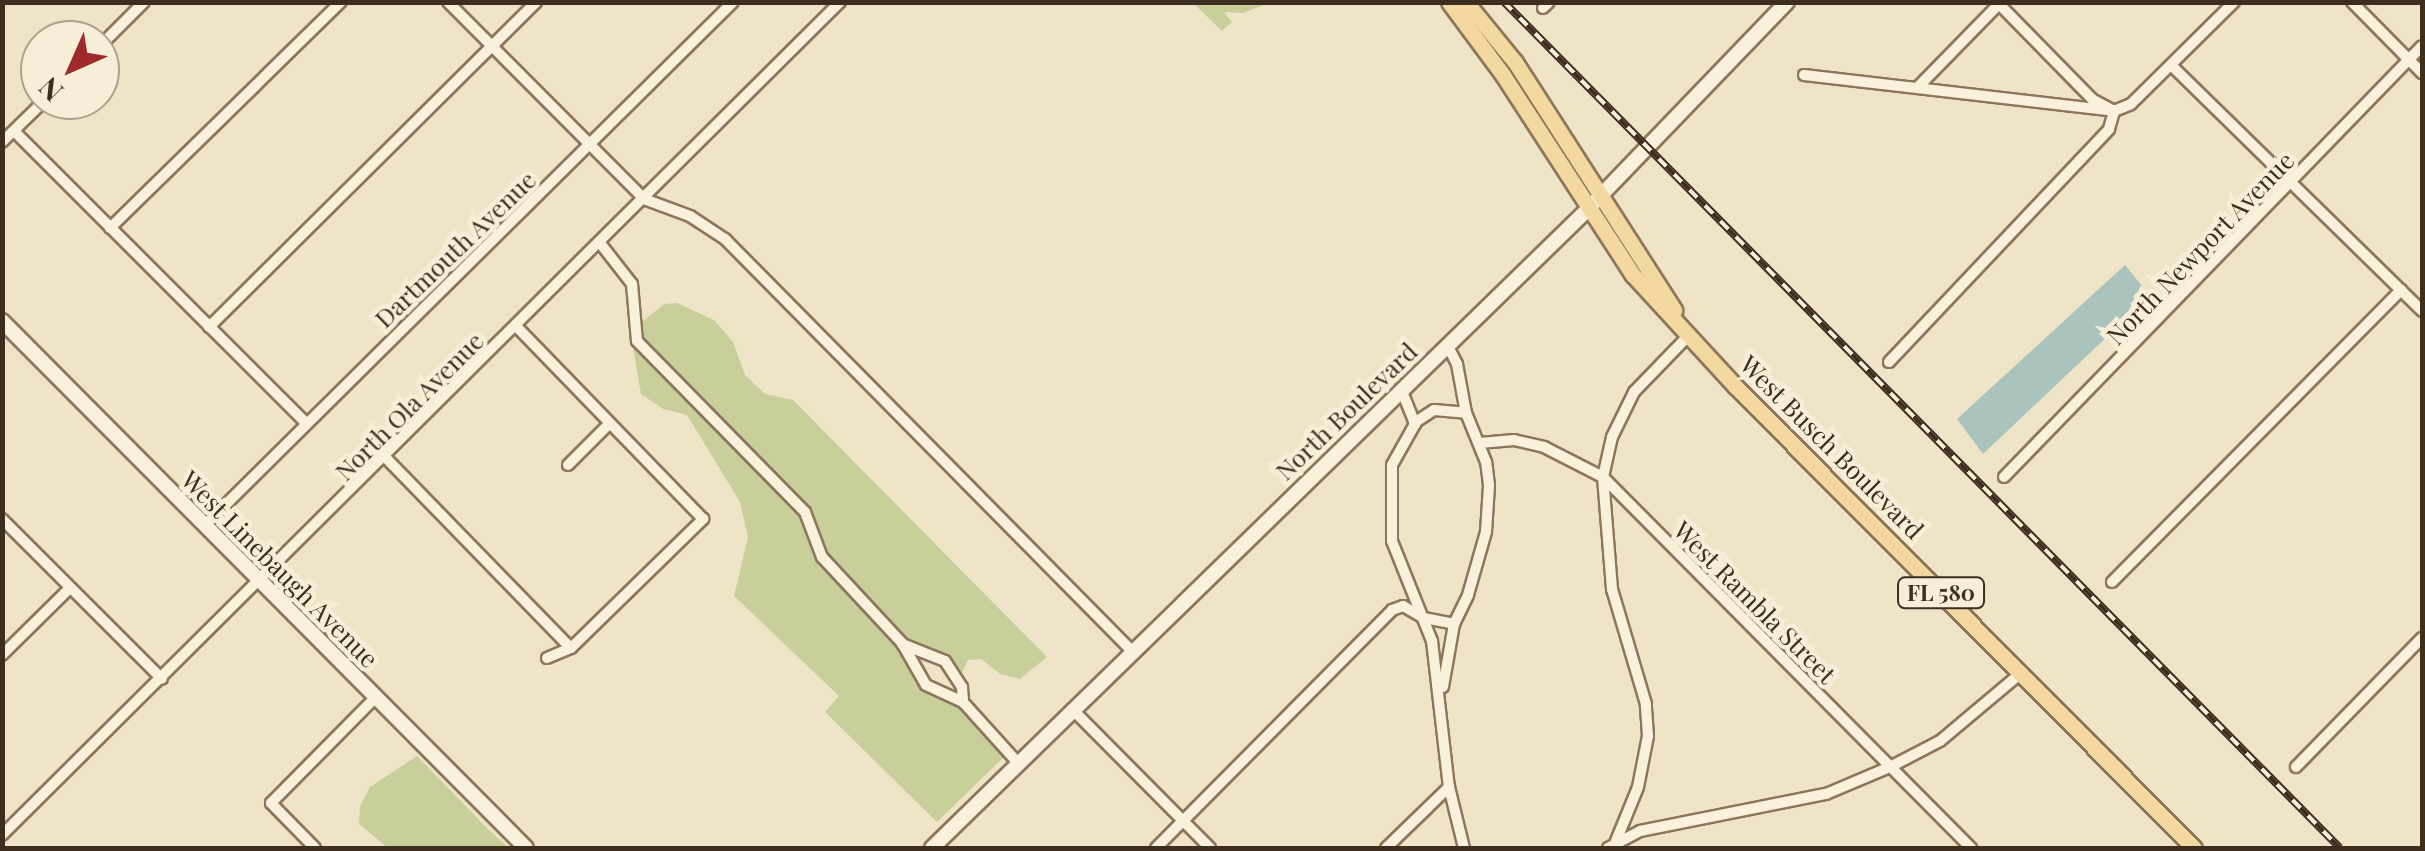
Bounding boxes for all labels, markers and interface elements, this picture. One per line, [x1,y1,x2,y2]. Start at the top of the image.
north arrow [20,20,120,120]
text: N [30,70,70,110]
street label: North Newport Avenue [2100,145,2300,351]
street label: Dartmouth Avenue [368,164,542,334]
street label: North Ola Avenue [328,325,490,487]
street label: North Boulevard [1269,336,1423,486]
street label: West Busch Boulevard [1734,349,1930,545]
street label: West Linebaugh Avenue [175,464,385,674]
street label: West Rambla Street [1668,515,1842,689]
road number: FL 580 [1896,576,1986,610]

